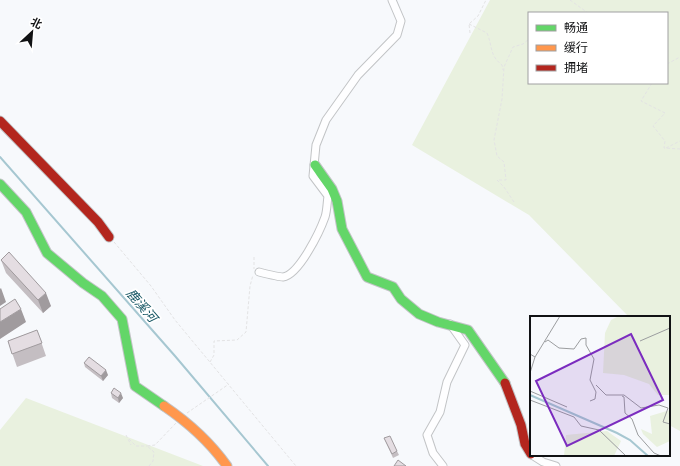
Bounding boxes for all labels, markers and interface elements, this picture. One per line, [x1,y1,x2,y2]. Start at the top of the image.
north arrow [12,12,52,52]
legend [528,12,668,84]
text: 北 [28,15,44,32]
text: 畅通 [564,21,588,35]
text: 缓行 [564,41,588,55]
text: 拥堵 [564,61,588,75]
water label: 鹿溪河 [123,286,162,327]
inset map [530,316,670,456]

